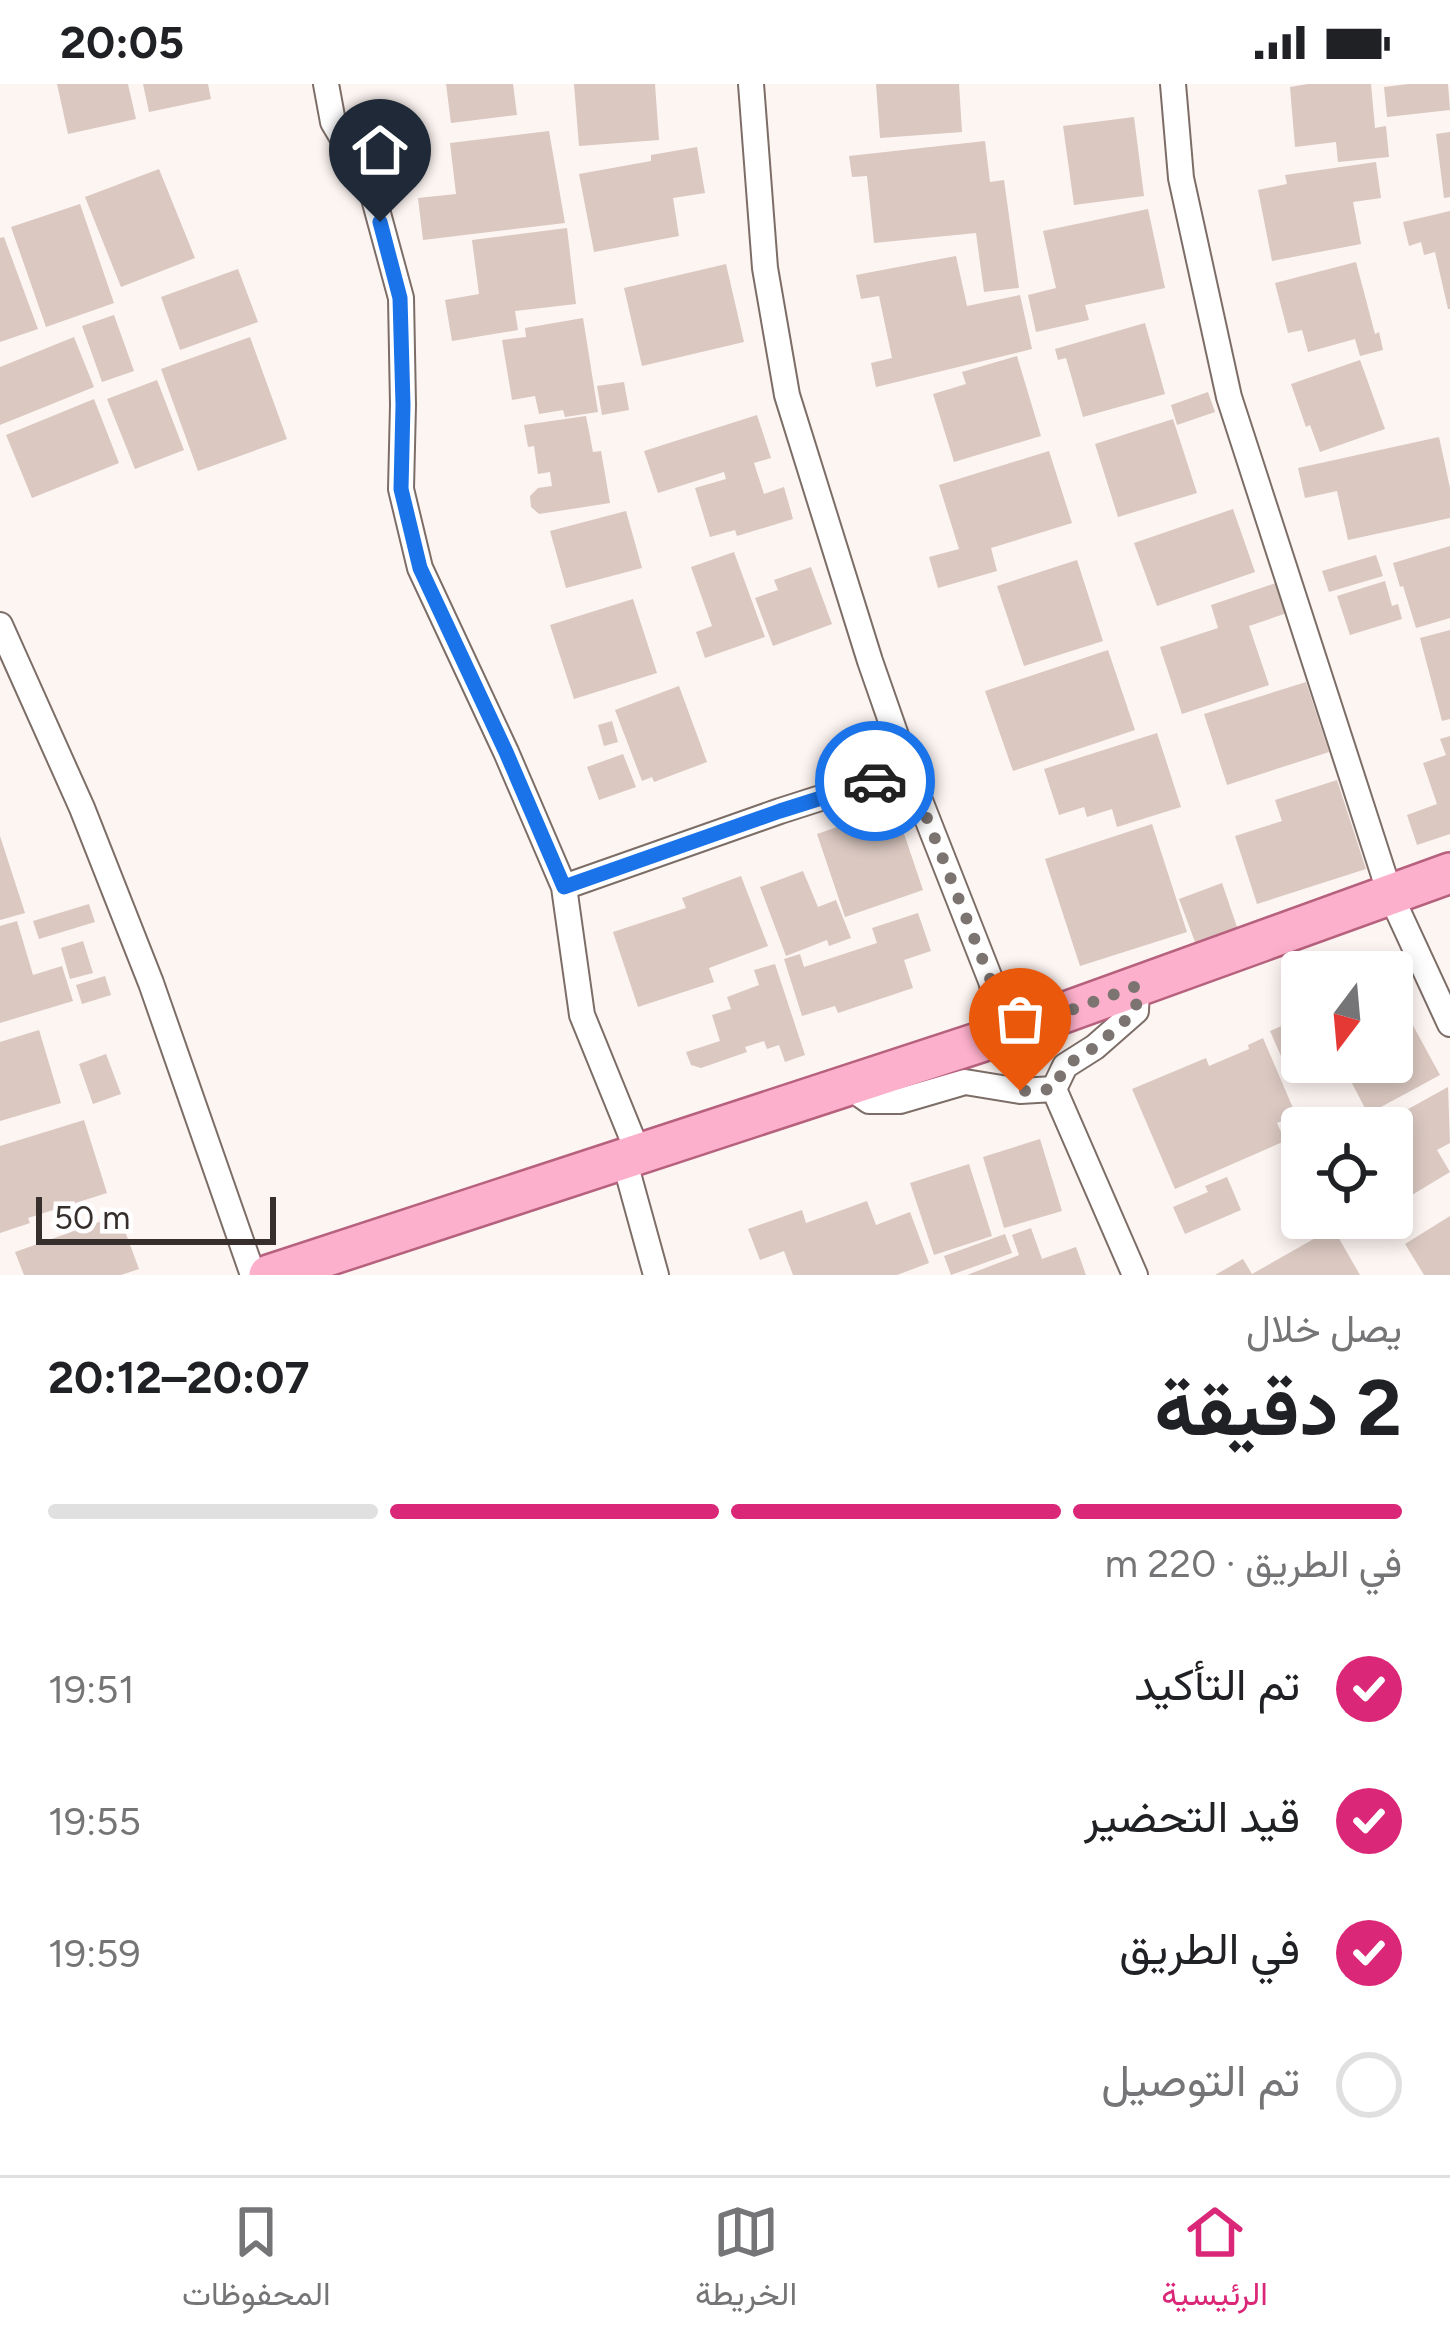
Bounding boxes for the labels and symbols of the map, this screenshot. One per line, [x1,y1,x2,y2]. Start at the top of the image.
pin [329,99,431,222]
courier [815,721,935,841]
north arrow [1281,951,1413,1083]
pin [969,968,1071,1091]
scale bar [36,1191,276,1244]

